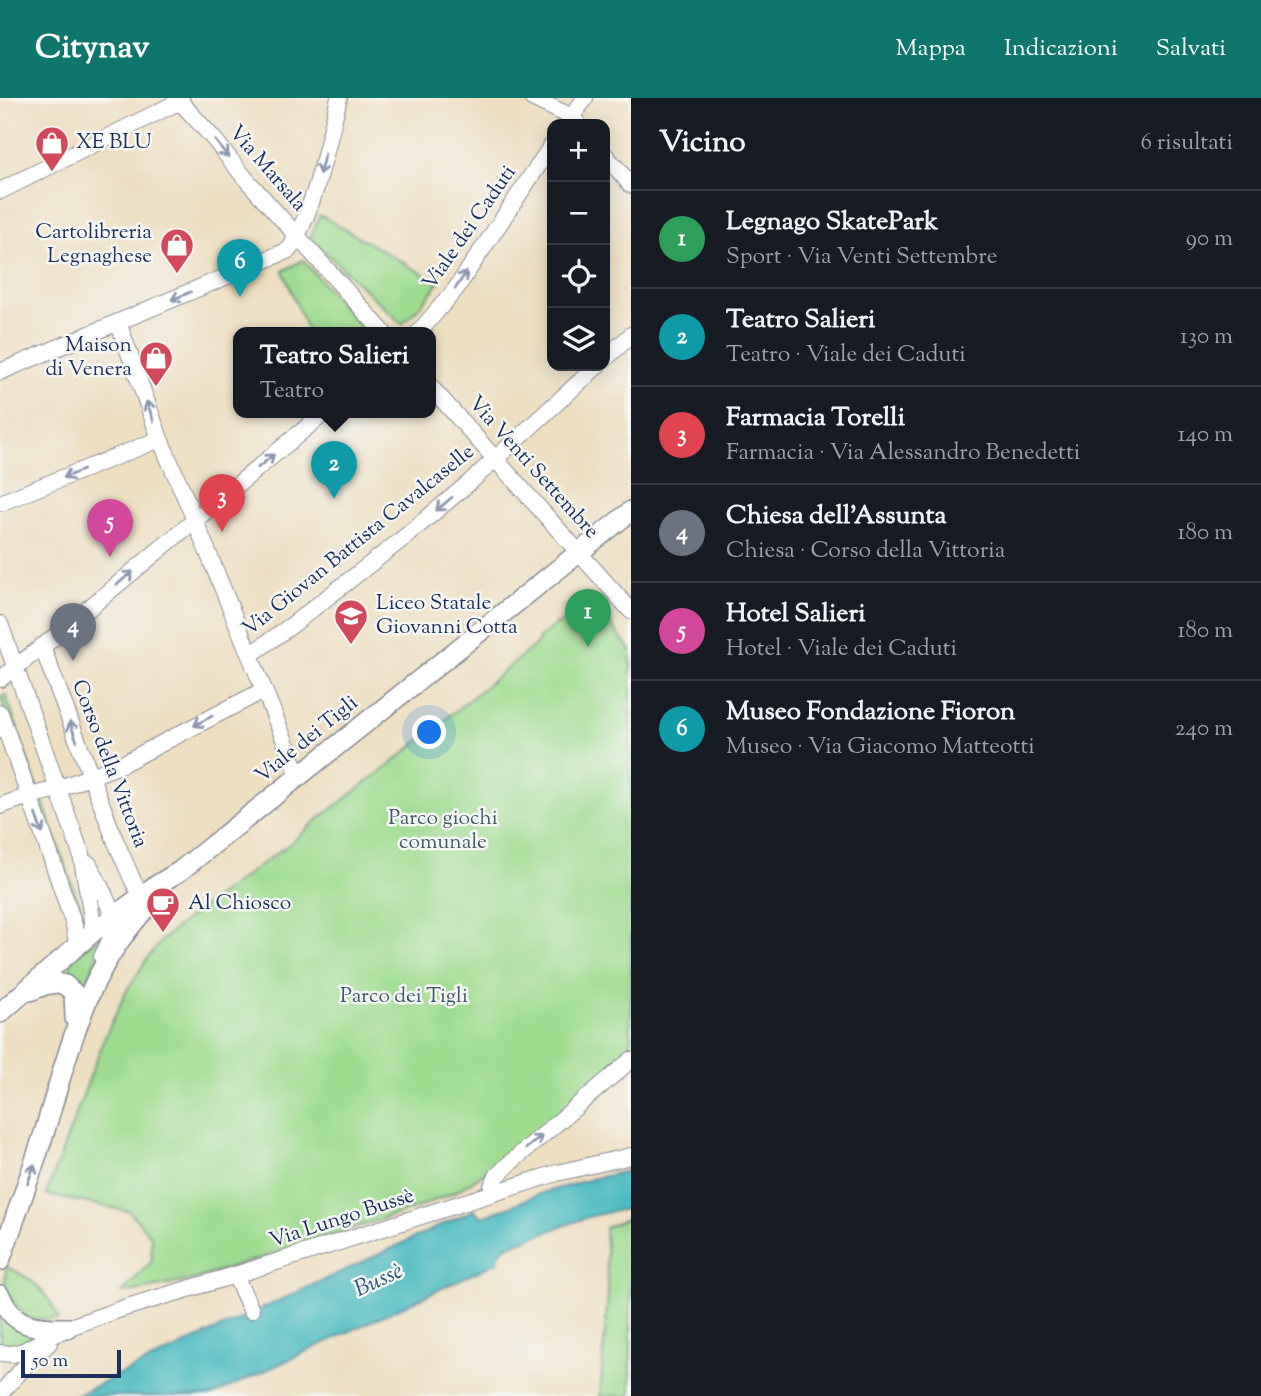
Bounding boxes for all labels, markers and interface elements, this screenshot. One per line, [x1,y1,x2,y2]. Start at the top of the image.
text: Citynav [35,25,150,73]
text: Mappa [896,32,966,66]
text: Indicazioni [1004,32,1118,66]
text: Salvati [1156,32,1226,66]
street label: Via Marsala [221,119,313,219]
map controls [547,119,610,371]
button: + [547,119,610,182]
text: Vicino [659,122,746,165]
shop icon: XE BLU [33,124,71,173]
text: 6 risultati [1140,127,1233,160]
place label: XE BLU [76,128,151,158]
one-way arrow [214,140,230,158]
one-way arrow [315,152,328,175]
street label: Viale dei Caduti [416,160,524,296]
button: − [547,182,610,245]
text: Legnago SkatePark [726,204,938,241]
place label: Cartolibreria Legnaghese [35,218,152,272]
text: 1 [678,223,686,256]
text: 90 m [1186,223,1233,256]
shop icon: Cartolibreria Legnaghese [158,226,196,275]
pin: 6 [217,239,263,297]
text: Sport · Via Venti Settembre [726,241,998,274]
button: locate [547,245,610,308]
one-way arrow [454,271,468,290]
one-way arrow [171,290,192,303]
text: Teatro Salieri [726,302,875,339]
button: layers [547,308,610,371]
text: 2 [677,321,687,354]
text: 130 m [1180,321,1233,354]
popup [233,327,436,418]
place label: Maison di Venera [45,331,132,385]
text: Teatro Salieri [260,338,409,375]
shop icon: Maison di Venera [137,339,175,388]
text: Teatro · Viale dei Caduti [726,339,966,372]
text: Teatro [260,375,324,408]
street label: Via Venti Settembre [461,390,605,546]
text: Farmacia Torelli [726,400,905,437]
one-way arrow [142,401,155,423]
text: 3 [677,419,687,452]
text: 140 m [1178,419,1233,452]
text: Farmacia · Via Alessandro Benedetti [726,437,1080,470]
street label: Via Giovan Battista Cavalcaselle [237,438,481,644]
pin: 2 [311,441,357,499]
one-way arrow [256,453,274,469]
one-way arrow [63,468,85,481]
pin: 3 [199,474,245,532]
one-way arrow [435,496,453,512]
text: Chiesa dell'Assunta [726,498,946,535]
pin: 5 [87,499,133,557]
text: 4 [676,517,688,550]
text: 180 m [1178,517,1233,550]
text: Chiesa · Corso della Vittoria [726,535,1005,568]
one-way arrow [116,570,134,586]
place label: Liceo Statale Giovanni Cotta [376,589,518,643]
pin: 1 [565,589,611,647]
text: Hotel Salieri [726,596,866,633]
school or university icon: Liceo Statale Giovanni Cotta [332,597,370,646]
pin: 4 [50,603,96,661]
text: 5 [678,615,686,648]
text: 180 m [1178,615,1233,648]
text: Hotel · Viale dei Caduti [726,633,957,666]
street label: Corso della Vittoria [63,676,155,853]
street label: Viale dei Tigli [249,689,365,791]
text: Museo Fondazione Fioron [726,694,1015,731]
text: 6 [676,713,688,746]
text: 240 m [1175,713,1233,746]
one-way arrow [193,715,214,729]
your location [412,715,446,749]
one-way arrow [66,720,79,742]
text: Museo · Via Giacomo Matteotti [726,731,1035,764]
park label: Parco giochi comunale [388,804,498,858]
one-way arrow [34,812,47,834]
cafe icon: Al Chiosco [144,885,182,934]
place label: Al Chiosco [188,889,291,919]
park label: Parco dei Tigli [340,982,468,1012]
one-way arrow [525,1134,543,1150]
one-way arrow [26,1163,38,1185]
street label: Via Lungo Bussè [266,1181,418,1257]
water label: Bussè [349,1255,409,1307]
scale bar [21,1347,121,1379]
text: 50 m [32,1348,68,1375]

